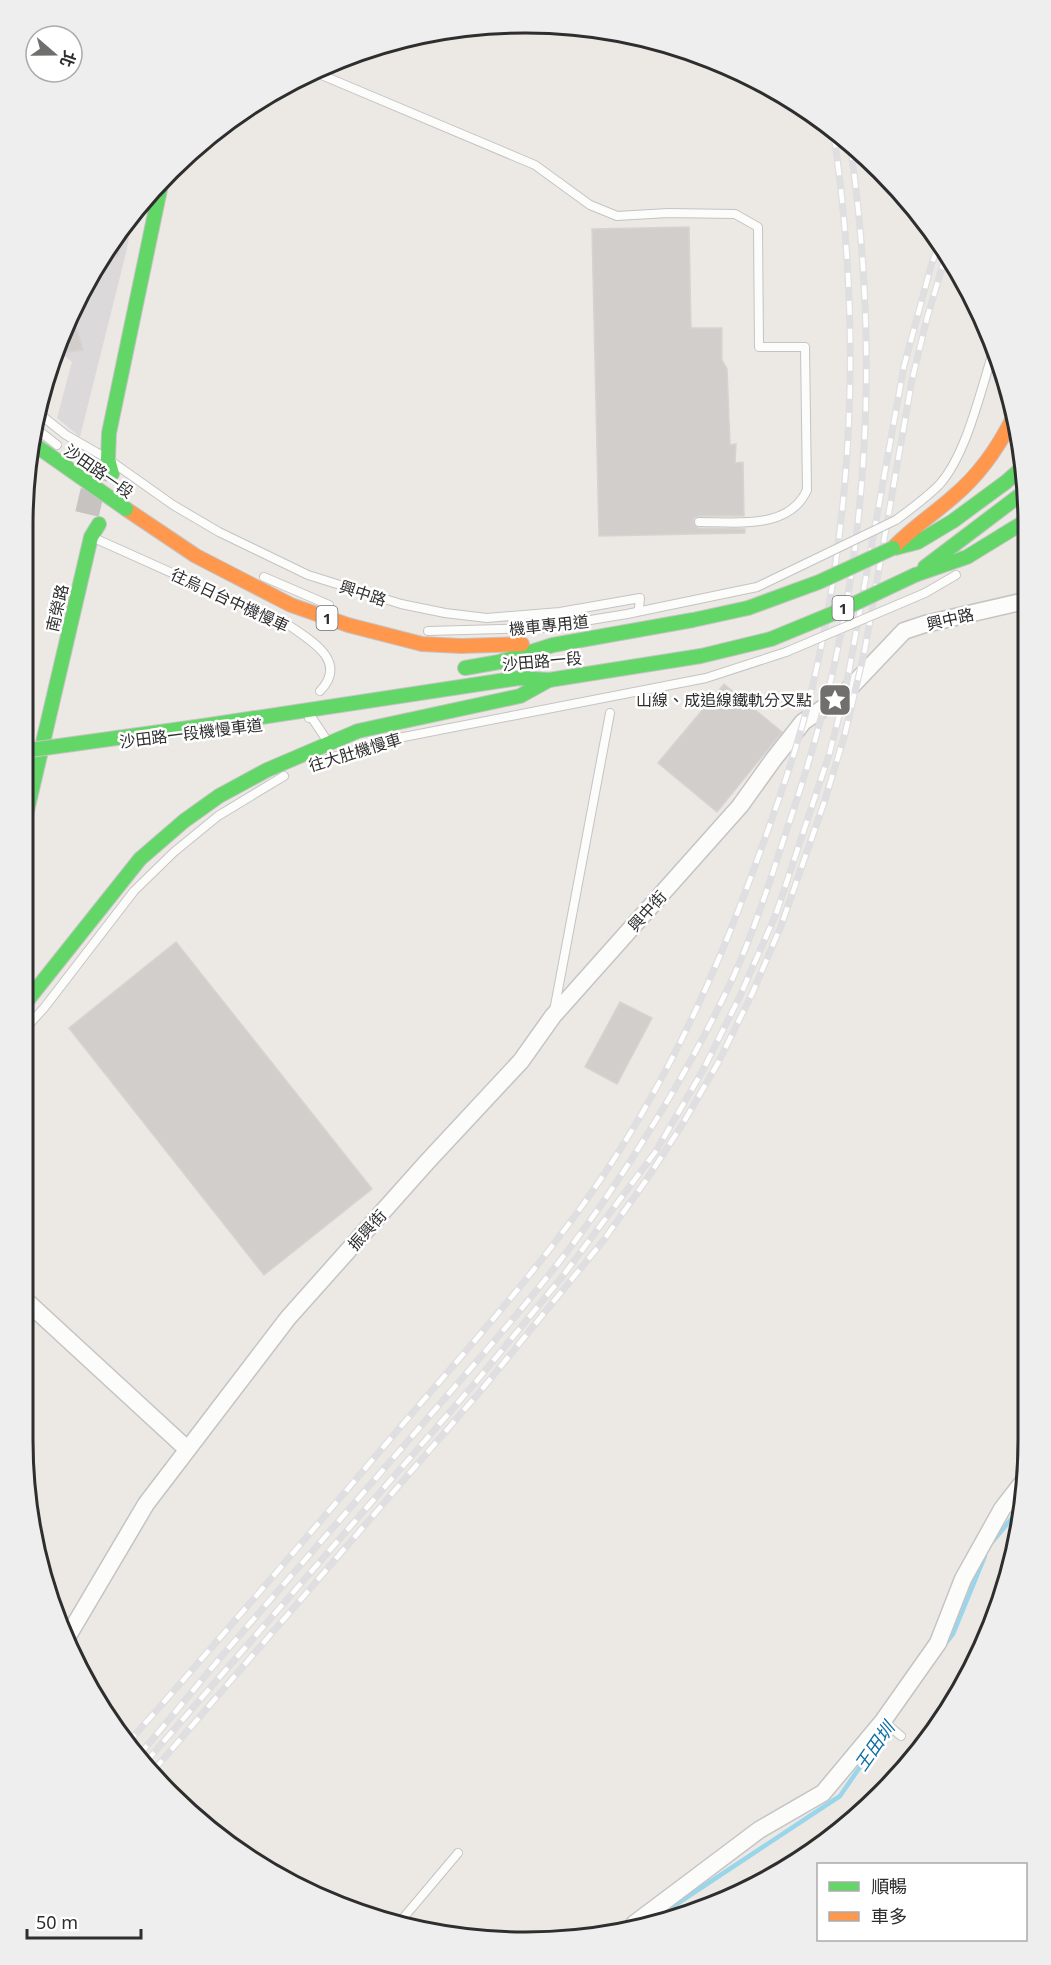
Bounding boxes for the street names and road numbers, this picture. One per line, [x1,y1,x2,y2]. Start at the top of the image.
street label: 沙田路一段 [60,439,138,503]
street label: 往烏日台中機慢車 [167,563,293,637]
street label: 興中路 [337,575,389,611]
street label: 南榮路 [41,582,73,634]
road number: 1 [832,596,854,620]
street label: 興中路 [924,603,976,635]
road number: 1 [316,606,338,630]
street label: 機車專用道 [508,610,590,640]
street label: 沙田路一段 [501,647,583,675]
street label: 沙田路一段機慢車道 [118,713,264,753]
street label: 往大肚機慢車 [306,727,404,777]
street label: 興中街 [623,886,671,936]
street label: 振興街 [343,1205,391,1255]

